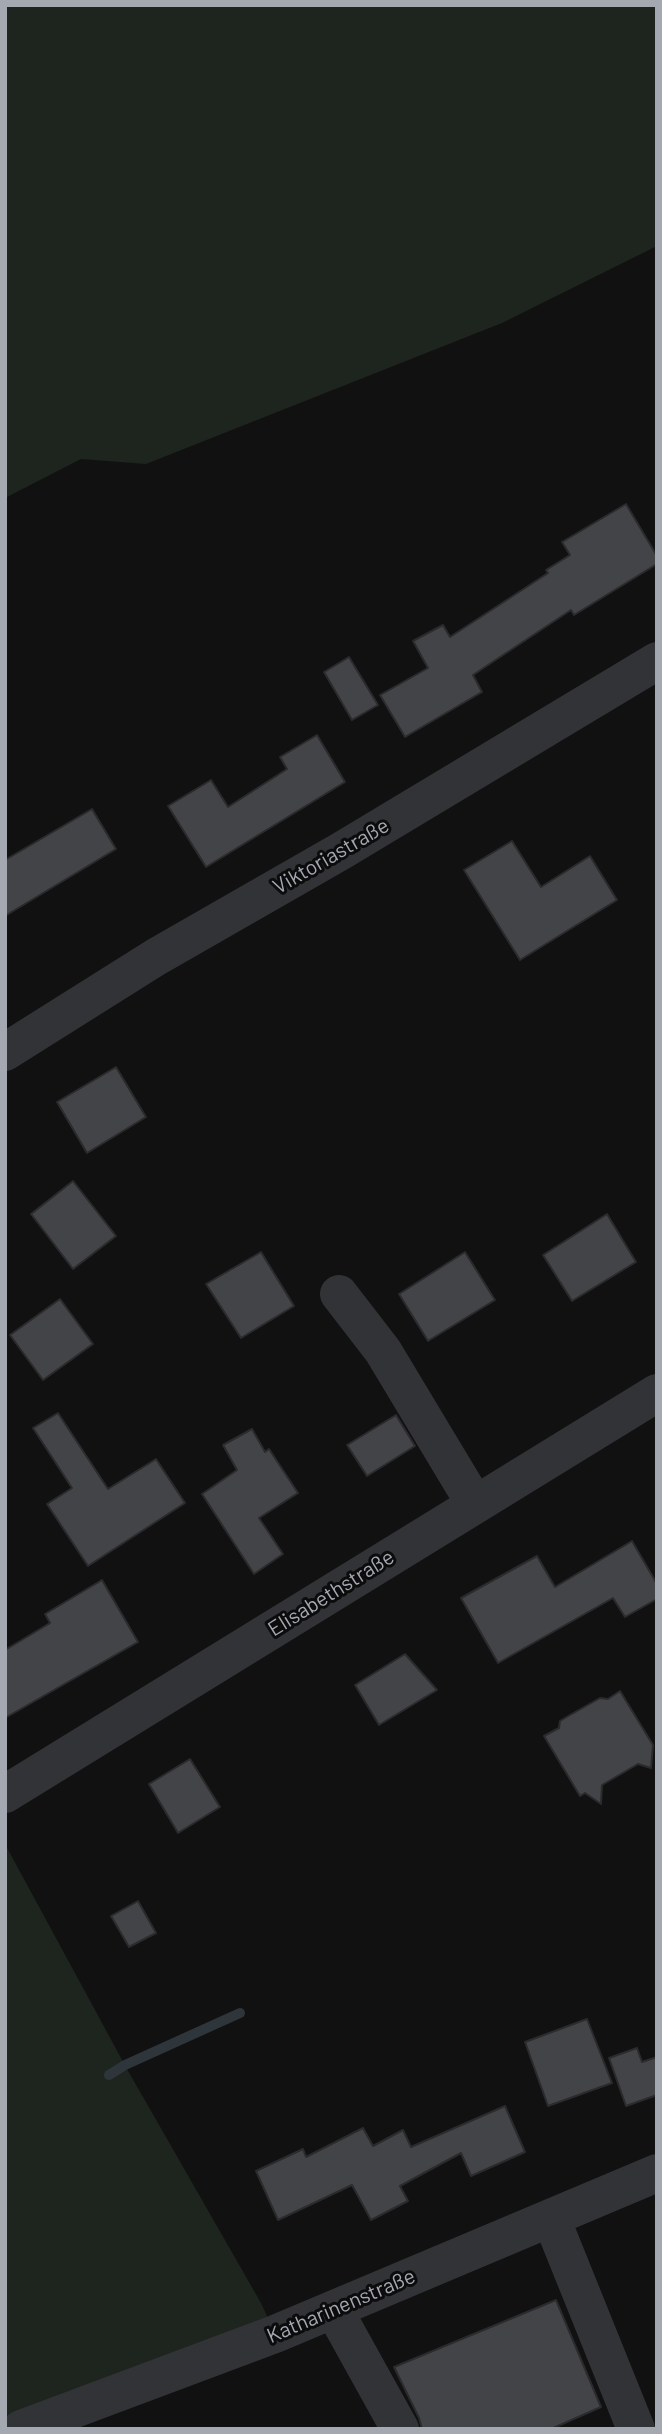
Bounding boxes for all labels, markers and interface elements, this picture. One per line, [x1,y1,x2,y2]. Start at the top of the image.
street label: Viktoriastraße [269,813,393,899]
street label: Elisabethstraße [263,1544,399,1642]
street label: Katharinenstraße [263,2263,419,2349]

